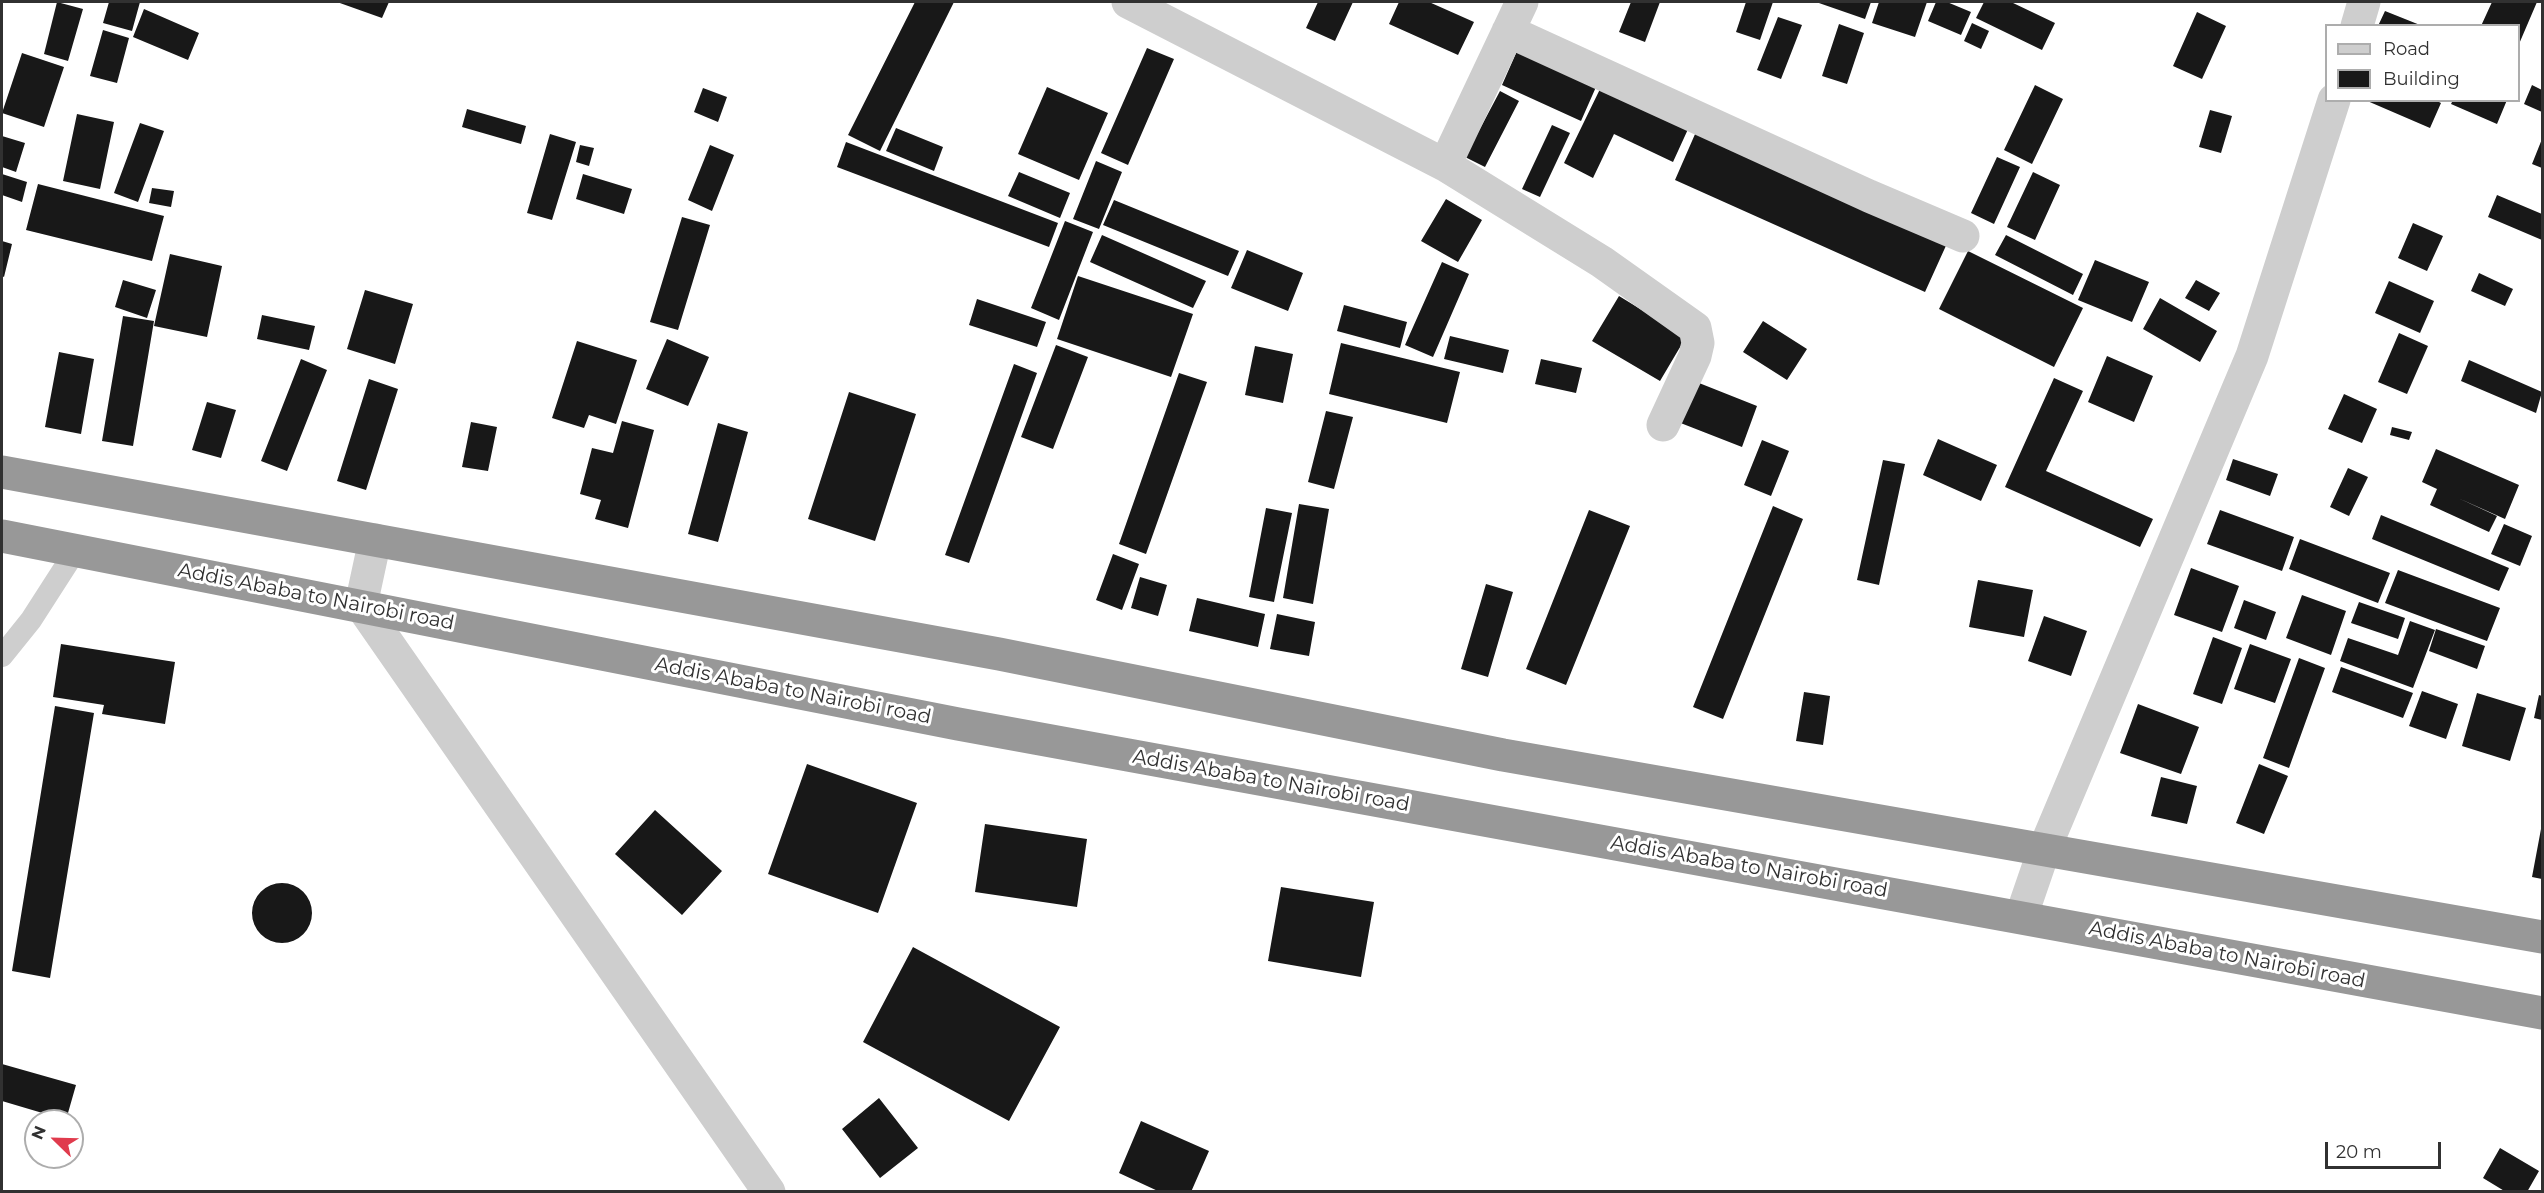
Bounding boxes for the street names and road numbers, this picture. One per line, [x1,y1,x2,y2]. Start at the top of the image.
street label: Addis Ababa to Nairobi road [176,558,456,636]
street label: Addis Ababa to Nairobi road [653,652,933,730]
street label: Addis Ababa to Nairobi road [1131,745,1411,817]
street label: Addis Ababa to Nairobi road [1609,831,1889,903]
street label: Addis Ababa to Nairobi road [2087,916,2367,994]

